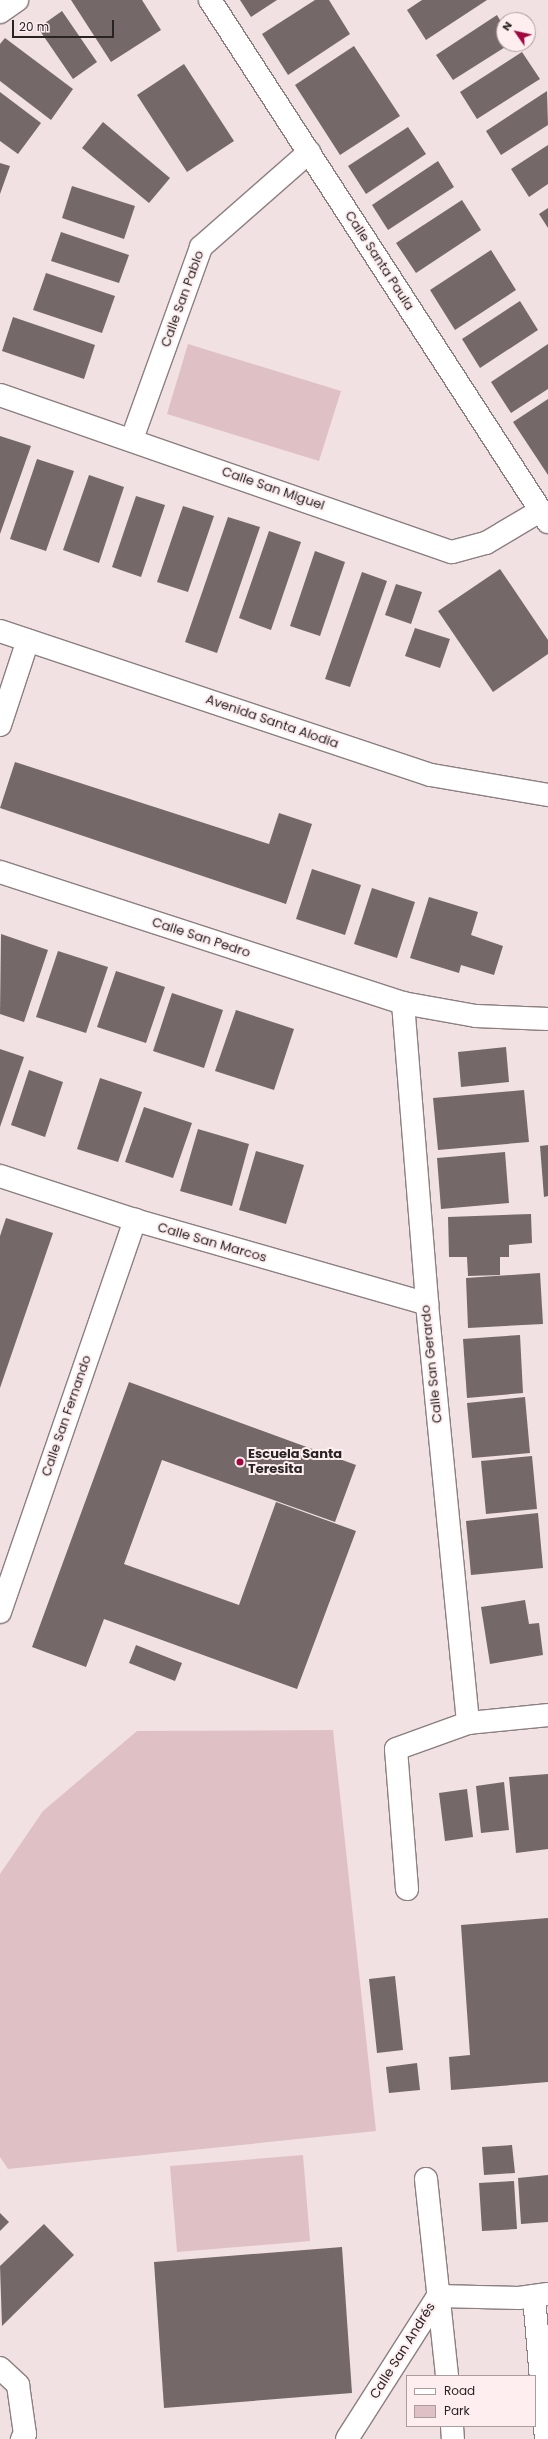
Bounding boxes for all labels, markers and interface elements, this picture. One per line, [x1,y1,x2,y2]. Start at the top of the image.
scale bar [14,12,116,38]
north arrow [496,12,536,52]
text: 20 m [19,18,49,35]
text: N [498,18,516,34]
street label: Calle Santa Paula [341,208,417,314]
street label: Calle San Pablo [158,249,208,349]
street label: Calle San Miguel [220,464,326,514]
street label: Avenida Santa Alodia [204,692,340,752]
street label: Calle San Pedro [150,915,252,961]
street label: Calle San Marcos [156,1220,268,1266]
street label: Calle San Gerardo [418,1304,446,1424]
street label: Calle San Fernando [39,1353,95,1479]
place label: Escuela Santa Teresita [248,1447,342,1478]
marker: Escuela Santa Teresita [235,1457,245,1467]
street label: Calle San Andrés [367,2300,439,2402]
legend [406,2375,536,2427]
text: Road [444,2382,475,2399]
text: Park [444,2402,470,2419]

